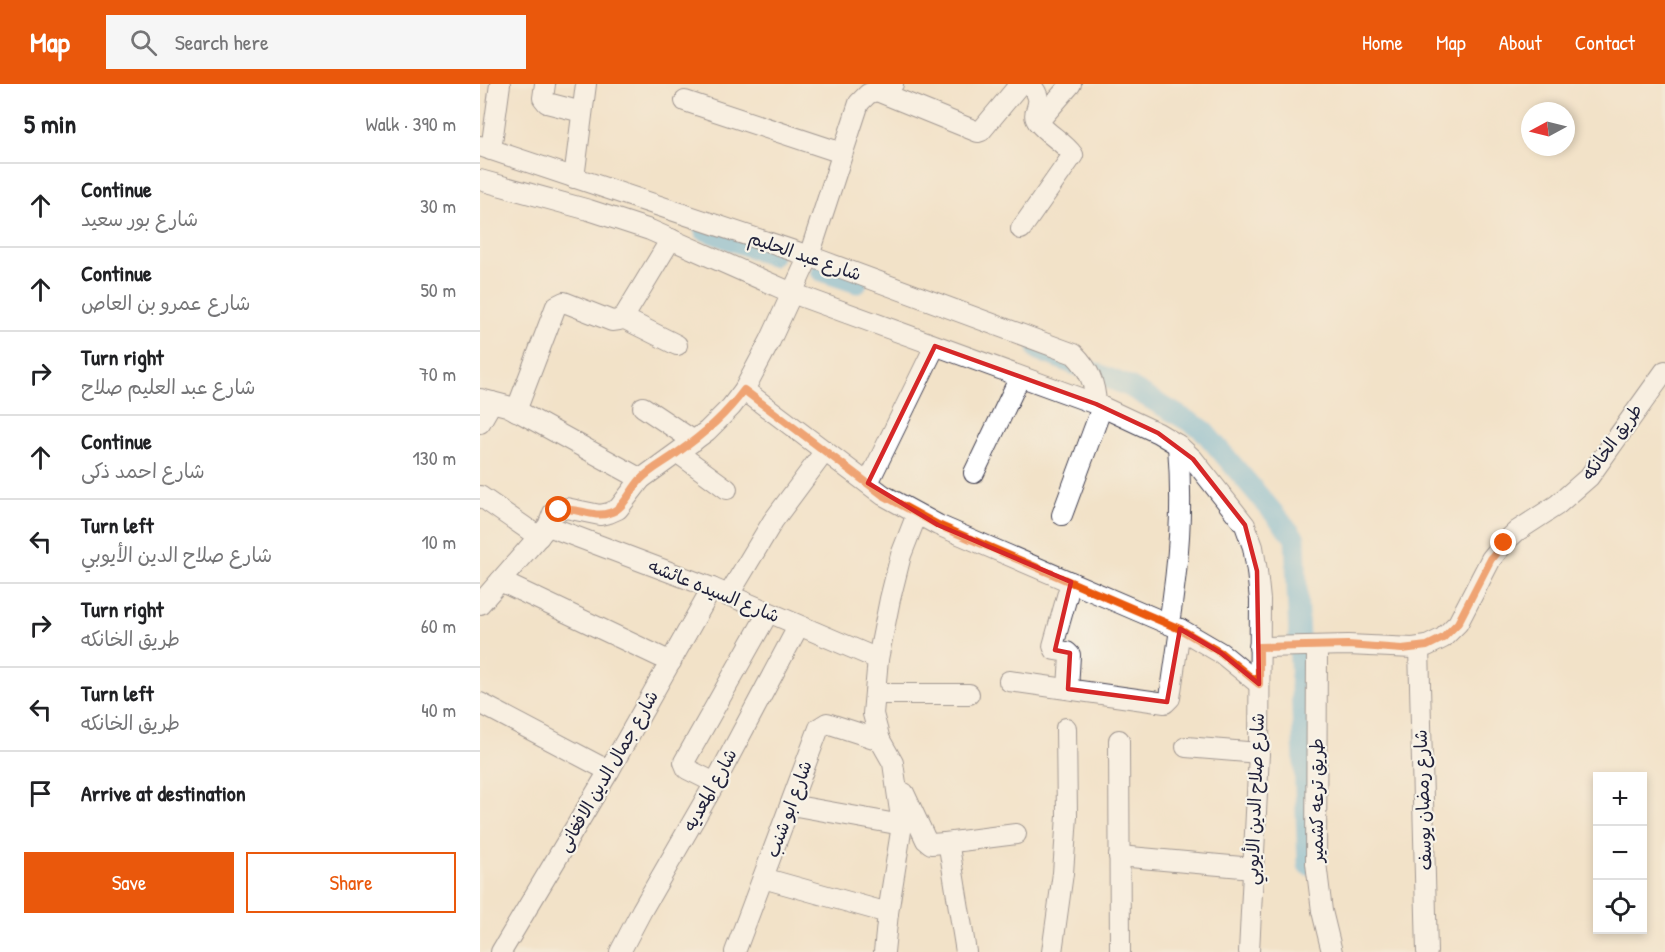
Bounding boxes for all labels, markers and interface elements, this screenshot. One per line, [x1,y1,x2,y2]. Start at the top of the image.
search box [106,15,526,69]
text: Map [30,23,70,61]
icon: search [127,26,160,59]
text: Search here [175,27,269,57]
text: Home [1362,28,1403,57]
text: Map [1436,28,1466,57]
text: About [1499,28,1542,57]
text: Contact [1575,28,1635,57]
north arrow [1521,102,1575,156]
text: 5 min [24,106,76,141]
text: Walk · 390 m [366,110,456,137]
text: Continue [81,174,152,204]
icon: ahead [24,189,57,222]
text: 30 m [420,192,456,219]
text: شارع بور سعيد [81,205,198,232]
street label: شارع عبد الحليم [745,225,865,288]
text: Continue [81,258,152,288]
icon: ahead [24,273,57,306]
text: 50 m [420,276,456,303]
text: شارع عمرو بن العاص [81,289,250,316]
text: Turn right [81,342,164,372]
icon: right [24,357,57,390]
text: 70 m [419,360,456,387]
text: شارع عبد العليم صلاح [81,373,255,400]
street label: طريق الخانكه [1575,398,1648,485]
text: Continue [81,426,152,456]
icon: ahead [24,441,57,474]
text: 130 m [413,444,456,471]
text: شارع احمد ذكى [81,457,205,484]
route start [545,496,571,522]
text: Turn left [81,510,154,540]
icon: left [24,525,57,558]
text: 10 m [422,528,456,555]
route end [1490,529,1516,555]
text: شارع صلاح الدين الأيوبي [81,541,272,568]
street label: شارع السيده عائشه [645,553,784,628]
text: Turn right [81,594,164,624]
icon: right [24,609,57,642]
text: 60 m [421,612,456,639]
text: طريق الخانكه [81,625,180,652]
text: Turn left [81,678,154,708]
street label: شارع جمال الدين الافغانى [551,686,664,856]
icon: left [24,693,57,726]
text: 40 m [421,696,456,723]
text: طريق الخانكه [81,709,180,736]
street label: شارع صلاح الدين الأيوبي [1239,713,1274,886]
street label: شارع رمضان يوسف [1408,729,1437,871]
street label: طريق ترعه كشمير [1304,738,1329,864]
street label: شارع المعديه [677,744,743,836]
street label: شارع ابو شنب [759,757,818,861]
map controls [1593,772,1647,934]
button: + [1593,772,1647,826]
icon: arrive [24,777,57,810]
text: Arrive at destination [81,778,246,808]
button: − [1593,826,1647,880]
button: Save [24,852,234,913]
button: Share [246,852,456,913]
button: locate [1593,880,1647,934]

